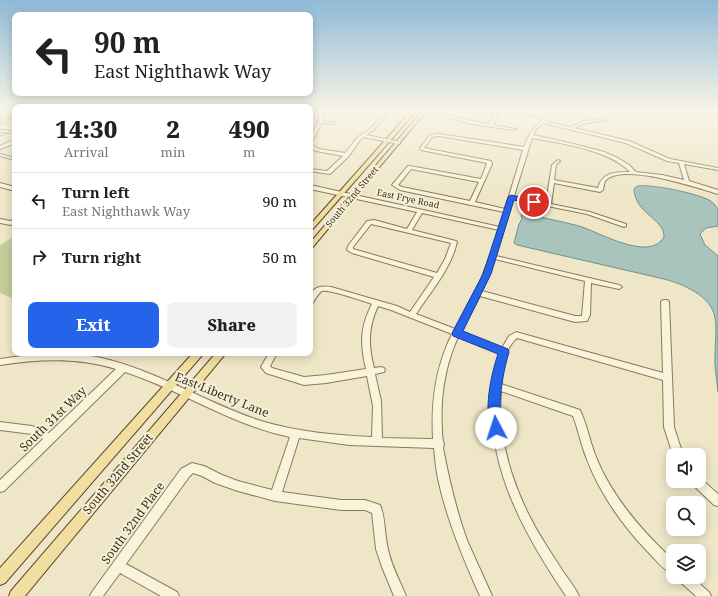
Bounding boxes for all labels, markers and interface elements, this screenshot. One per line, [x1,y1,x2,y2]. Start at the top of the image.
text: 90 m [94,23,161,61]
icon: left [28,28,80,80]
text: East Nighthawk Way [94,59,271,83]
text: 14:30 [55,112,117,145]
text: 2 [166,112,180,145]
text: 490 [229,112,270,145]
text: Arrival [64,143,109,161]
text: min [161,143,185,161]
text: m [243,143,255,161]
street label: South 32nd Street [322,163,381,230]
text: Turn left [62,182,130,202]
pin [517,185,551,219]
street label: East Frye Road [376,186,441,212]
icon: left [28,190,50,212]
text: 90 m [262,191,297,211]
icon: arrive [523,191,545,213]
text: East Nighthawk Way [62,202,190,220]
icon: right [28,246,50,268]
text: Turn right [62,247,141,267]
text: 50 m [262,247,297,267]
button: Exit [28,302,159,348]
button: Share [167,302,297,348]
street label: East Liberty Lane [173,368,272,421]
street label: South 31st Way [15,382,90,455]
position arrow [475,407,517,449]
street label: South 32nd Street [79,429,157,518]
map controls [666,448,706,584]
button: sound [666,448,706,488]
street label: South 32nd Place [97,478,168,567]
button: search [666,496,706,536]
button: layers [666,544,706,584]

